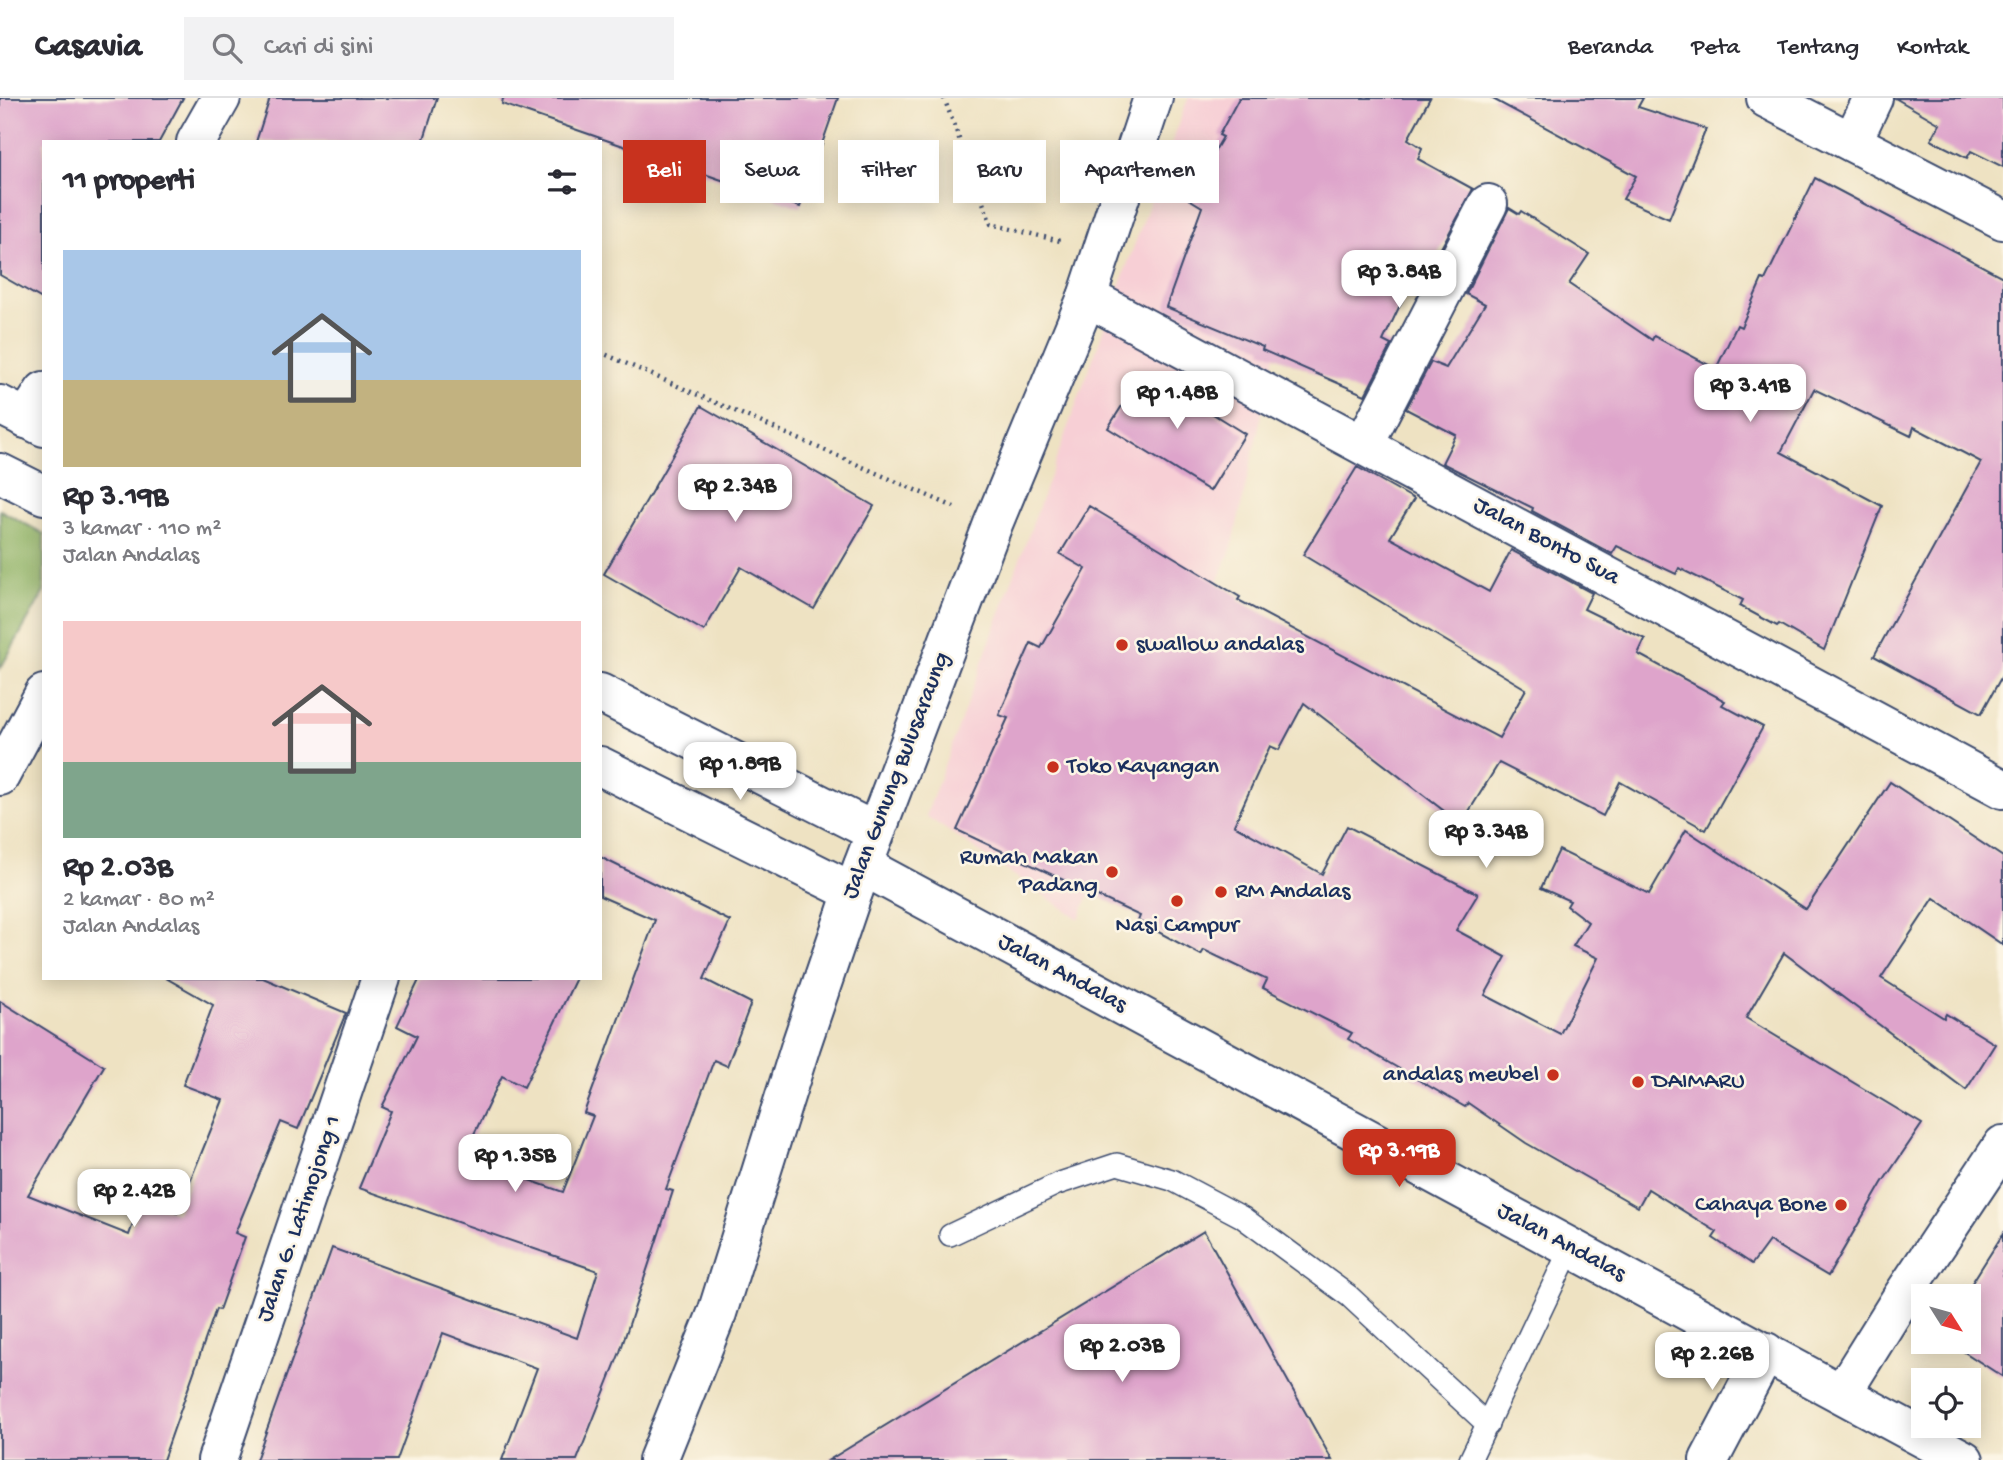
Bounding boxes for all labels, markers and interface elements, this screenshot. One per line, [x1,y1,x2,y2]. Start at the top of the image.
search box [184,17,674,80]
text: Casavia [35,29,142,67]
icon: search [208,29,246,67]
text: Cari di sini [264,33,373,64]
text: Beranda [1568,34,1653,63]
text: Peta [1691,34,1740,63]
text: Tentang [1778,34,1859,63]
text: Kontak [1897,34,1968,63]
chip: Beli [623,140,706,203]
chip: Sewa [720,140,824,203]
chip: Filter [838,140,939,203]
chip: Baru [953,140,1046,203]
chip: Apartemen [1060,140,1219,203]
icon: filters [543,163,581,201]
text: 11 properti [63,165,195,200]
pin: Rp 3.84B [1327,250,1471,310]
text: Rp 3.84B [1357,259,1441,286]
icon: home [259,295,385,421]
pin: Rp 3.41B [1678,364,1822,424]
pin: Rp 1.48B [1105,372,1249,431]
text: Rp 3.41B [1710,373,1790,400]
text: Rp 1.48B [1137,380,1217,407]
pin: Rp 2.34B [663,464,807,524]
text: Rp 2.34B [694,473,776,500]
text: Rp 3.19B [63,481,168,516]
street label: Jalan Bonto Sua [1468,491,1625,593]
text: 3 kamar · 110 m² [63,516,221,543]
text: Jalan Andalas [63,543,199,570]
place label: swallow andalas [1136,631,1305,660]
marker: swallow andalas [1114,637,1130,653]
street label: Jalan Gunung Bulusaraung [837,649,957,903]
icon: home [259,666,385,792]
pin: Rp 1.89B [668,742,812,802]
text: Rp 1.89B [699,751,781,778]
place label: Toko Kayangan [1065,753,1220,782]
marker: Toko Kayangan [1045,759,1061,775]
pin: Rp 3.34B [1414,810,1558,870]
text: Rp 3.34B [1445,819,1527,846]
place label: Rumah Makan Padang [960,844,1099,901]
text: Rp 2.03B [63,852,173,887]
marker: Rumah Makan Padang [1104,864,1120,880]
place label: RM Andalas [1235,878,1351,907]
marker: RM Andalas [1213,884,1229,900]
text: 2 kamar · 80 m² [63,887,215,914]
marker: Nasi Campur [1169,893,1185,909]
place label: Nasi Campur [1115,912,1241,941]
text: Jalan Andalas [63,914,199,941]
street label: Jalan Andalas [992,928,1133,1021]
place label: andalas meubel [1383,1061,1539,1090]
marker: andalas meubel [1545,1067,1561,1083]
place label: DAIMARU [1650,1068,1745,1097]
marker: DAIMARU [1630,1074,1646,1090]
street label: Jalan G. Latimojong 1 [251,1112,349,1326]
pin: Rp 3.19B [1327,1130,1471,1189]
pin: Rp 1.35B [443,1134,587,1194]
text: Rp 3.19B [1359,1138,1439,1165]
text: Rp 1.35B [474,1143,556,1170]
pin: Rp 2.42B [62,1170,206,1229]
text: Rp 2.42B [93,1178,175,1205]
place label: Cahaya Bone [1695,1191,1828,1220]
street label: Jalan Andalas [1491,1197,1632,1290]
marker: Cahaya Bone [1833,1197,1849,1213]
north arrow [1911,1284,1981,1354]
map controls [1911,1284,1981,1438]
pin: Rp 2.03B [1050,1324,1194,1384]
pin: Rp 2.26B [1640,1332,1784,1392]
text: Rp 2.03B [1080,1333,1164,1360]
text: Rp 2.26B [1671,1341,1753,1368]
button: locate [1911,1368,1981,1438]

